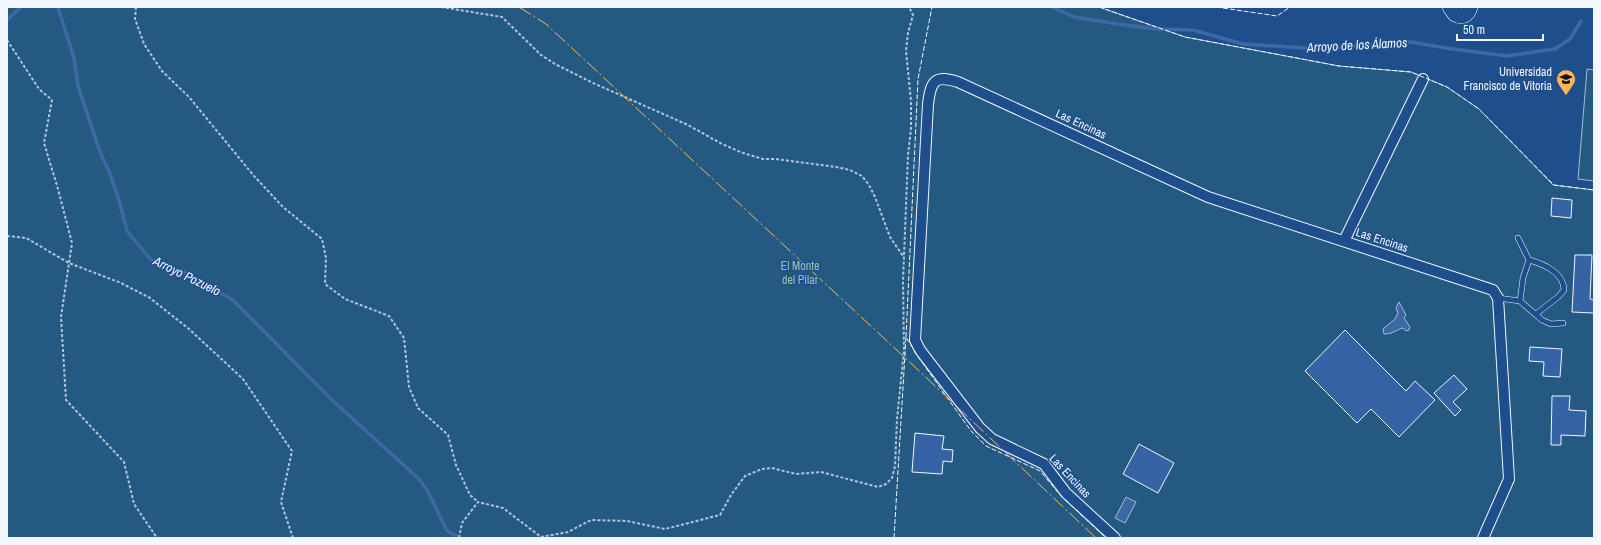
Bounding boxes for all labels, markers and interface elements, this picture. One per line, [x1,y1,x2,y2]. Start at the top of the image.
scale bar [1457,16,1543,42]
text: 50 m [1463,22,1485,38]
water label: Arroyo de los Álamos [1305,34,1408,56]
place label: Universidad Francisco de Vitoria [1464,64,1553,94]
school or university icon: Universidad Francisco de Vitoria [1555,68,1577,96]
street label: Las Encinas [1053,105,1109,143]
street label: Las Encinas [1354,224,1410,256]
water label: Arroyo Pozuelo [150,252,224,300]
park label: El Monte del Pilar [781,258,819,288]
street label: Las Encinas [1046,451,1094,501]

